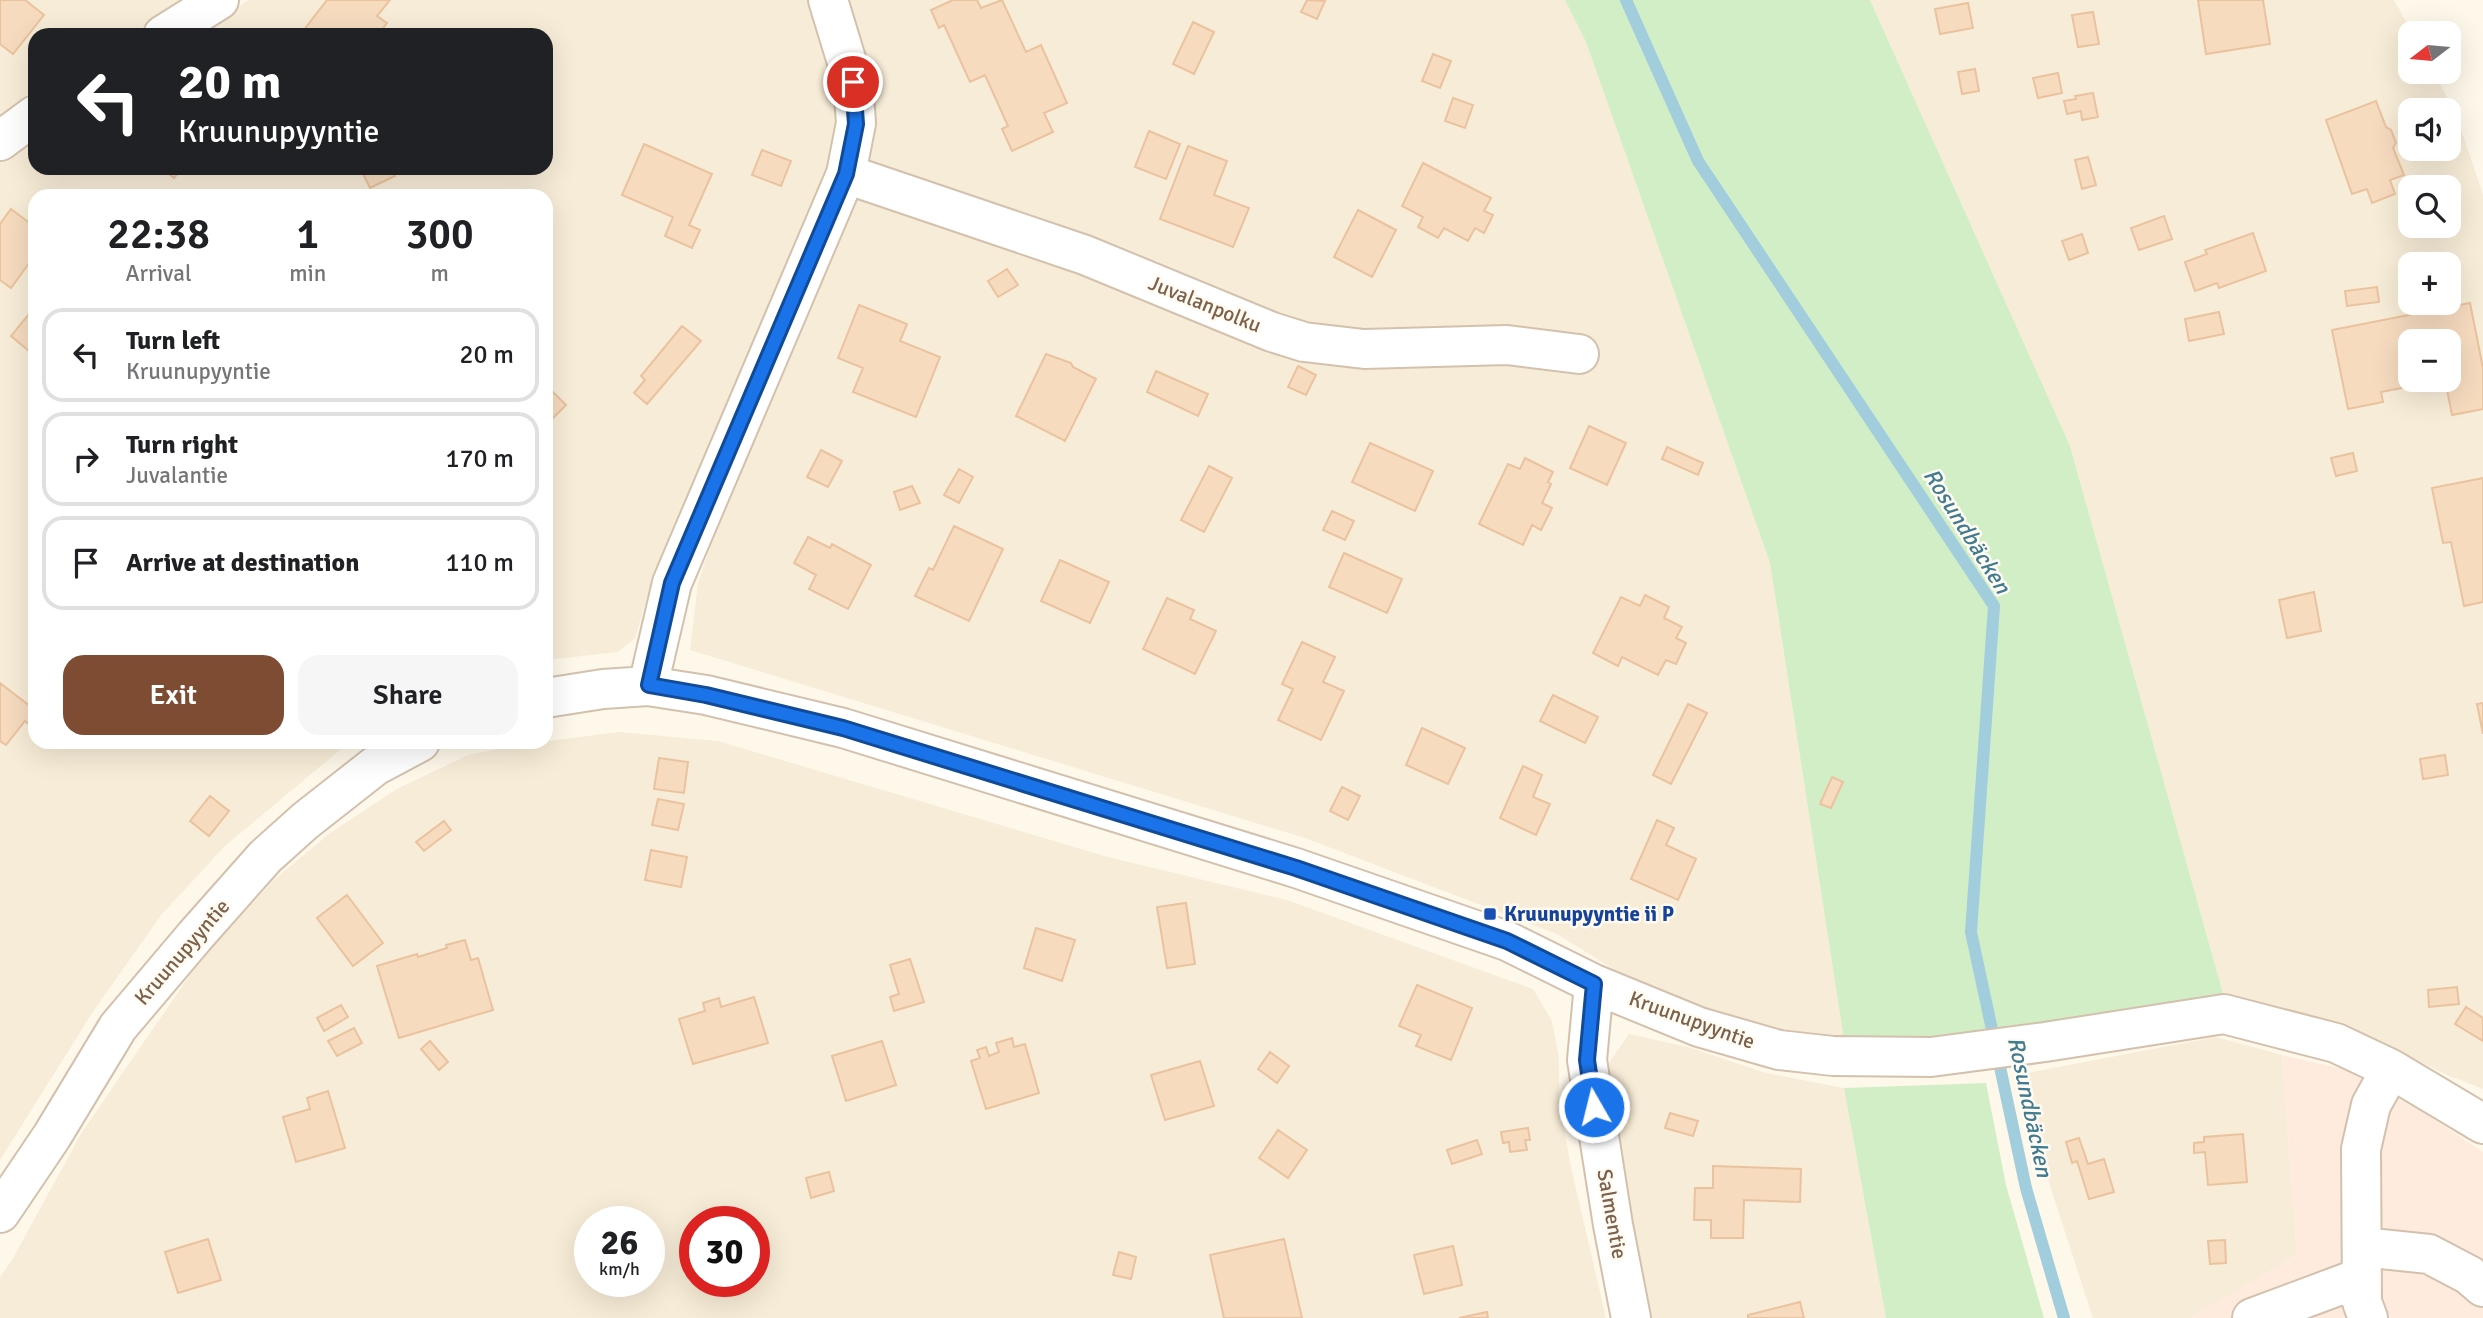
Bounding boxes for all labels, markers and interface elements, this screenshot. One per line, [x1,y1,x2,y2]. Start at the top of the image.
north arrow [2398,21,2460,84]
map controls [2398,21,2461,392]
text: 20 m [178,52,281,112]
pin [823,52,883,112]
icon: left [63,56,154,147]
icon: arrive [834,63,872,101]
button: sound [2398,98,2461,161]
text: Kruunupyyntie [178,112,380,151]
button: search [2398,175,2461,238]
text: 22:38 [107,209,210,260]
text: 1 [296,209,319,260]
text: 300 [406,209,474,260]
button: + [2398,252,2461,315]
text: Arrival [125,259,192,288]
text: min [289,259,326,288]
text: m [430,259,449,288]
street label: Juvalanpolku [1145,270,1265,338]
text: Turn left [126,325,220,357]
button: − [2398,329,2461,392]
icon: left [67,336,105,374]
text: 20 m [459,339,514,371]
text: Kruunupyyntie [126,357,271,386]
text: Turn right [126,429,238,461]
icon: right [67,440,105,478]
text: 170 m [445,443,514,475]
text: Juvalantie [126,461,228,490]
water label: Rosundbäcken [1917,463,2018,600]
icon: arrive [67,544,105,582]
text: Arrive at destination [126,547,359,579]
text: 110 m [445,547,514,579]
button: Exit [63,655,284,735]
button: Share [298,655,518,735]
street label: Kruunupyyntie [129,894,235,1010]
place label: Kruunupyyntie ii P [1504,901,1674,927]
marker: Kruunupyyntie ii P [1482,906,1498,922]
street label: Kruunupyyntie [1625,985,1759,1055]
water label: Rosundbäcken [2001,1034,2059,1181]
position arrow [1557,1070,1631,1144]
street label: Salmentie [1591,1167,1633,1261]
speed limit sign: 30 [679,1206,770,1297]
text: 26 [601,1221,638,1264]
text: km/h [599,1258,640,1280]

